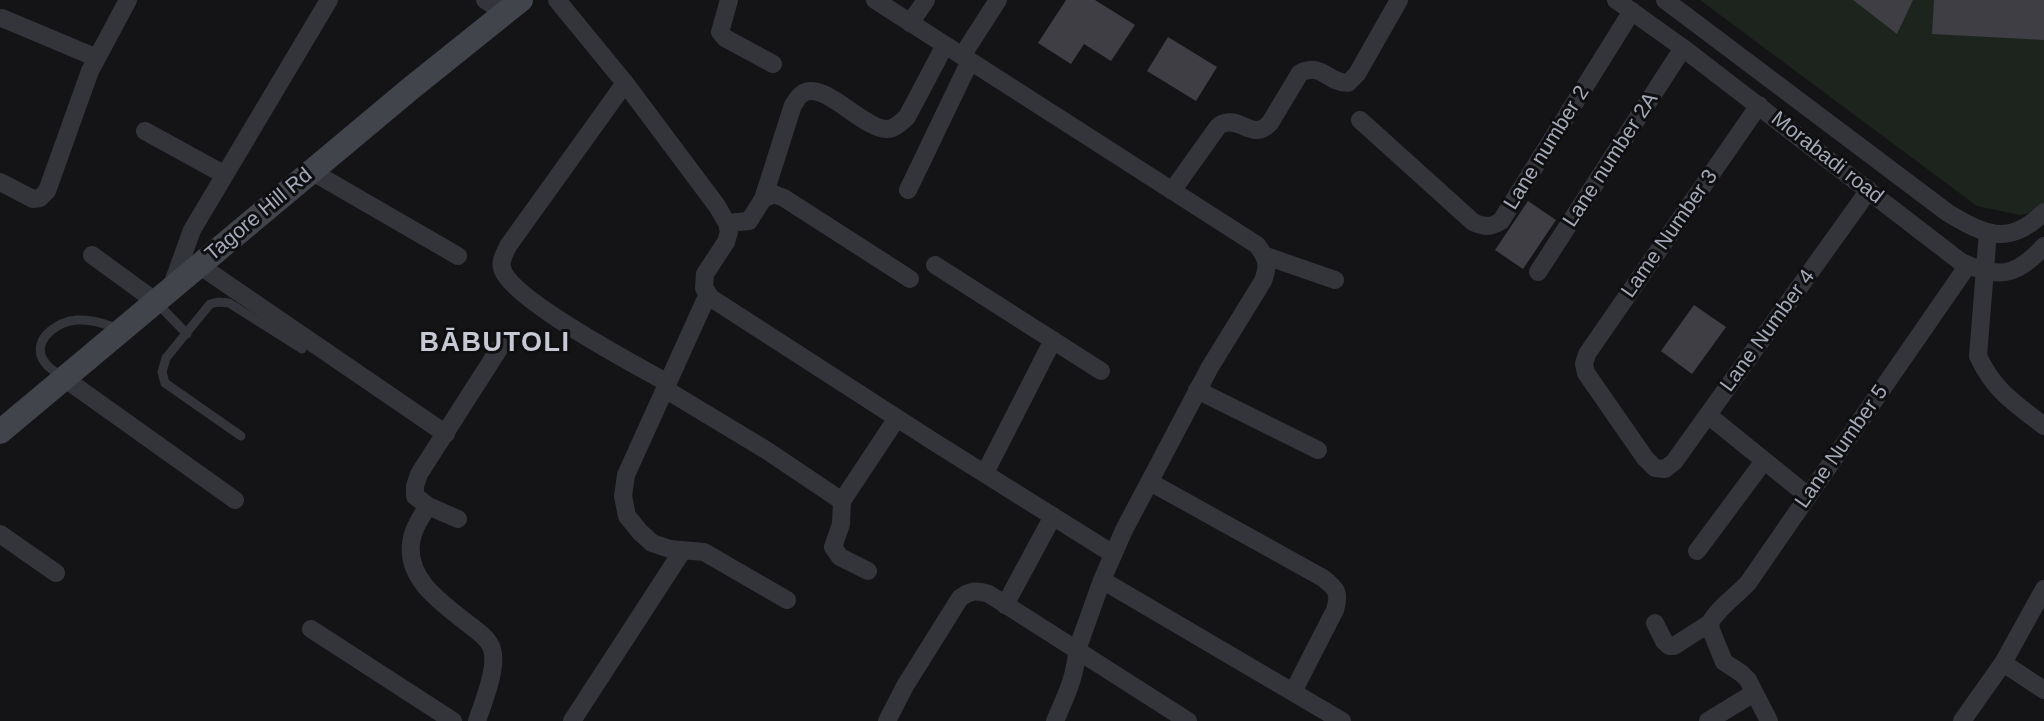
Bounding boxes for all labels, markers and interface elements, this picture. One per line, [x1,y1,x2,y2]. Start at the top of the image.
street label: Lane number 2 [1499,81,1595,215]
street label: Lane number 2A [1558,88,1664,232]
street label: Morabadi road [1766,106,1888,210]
street label: Tagore Hill Rd [200,163,318,267]
street label: Lame Number 3 [1616,165,1724,303]
street label: Lane Number 4 [1715,265,1821,397]
district label: BĀBUTOLI [420,328,570,360]
street label: Lane Number 5 [1790,380,1894,514]

